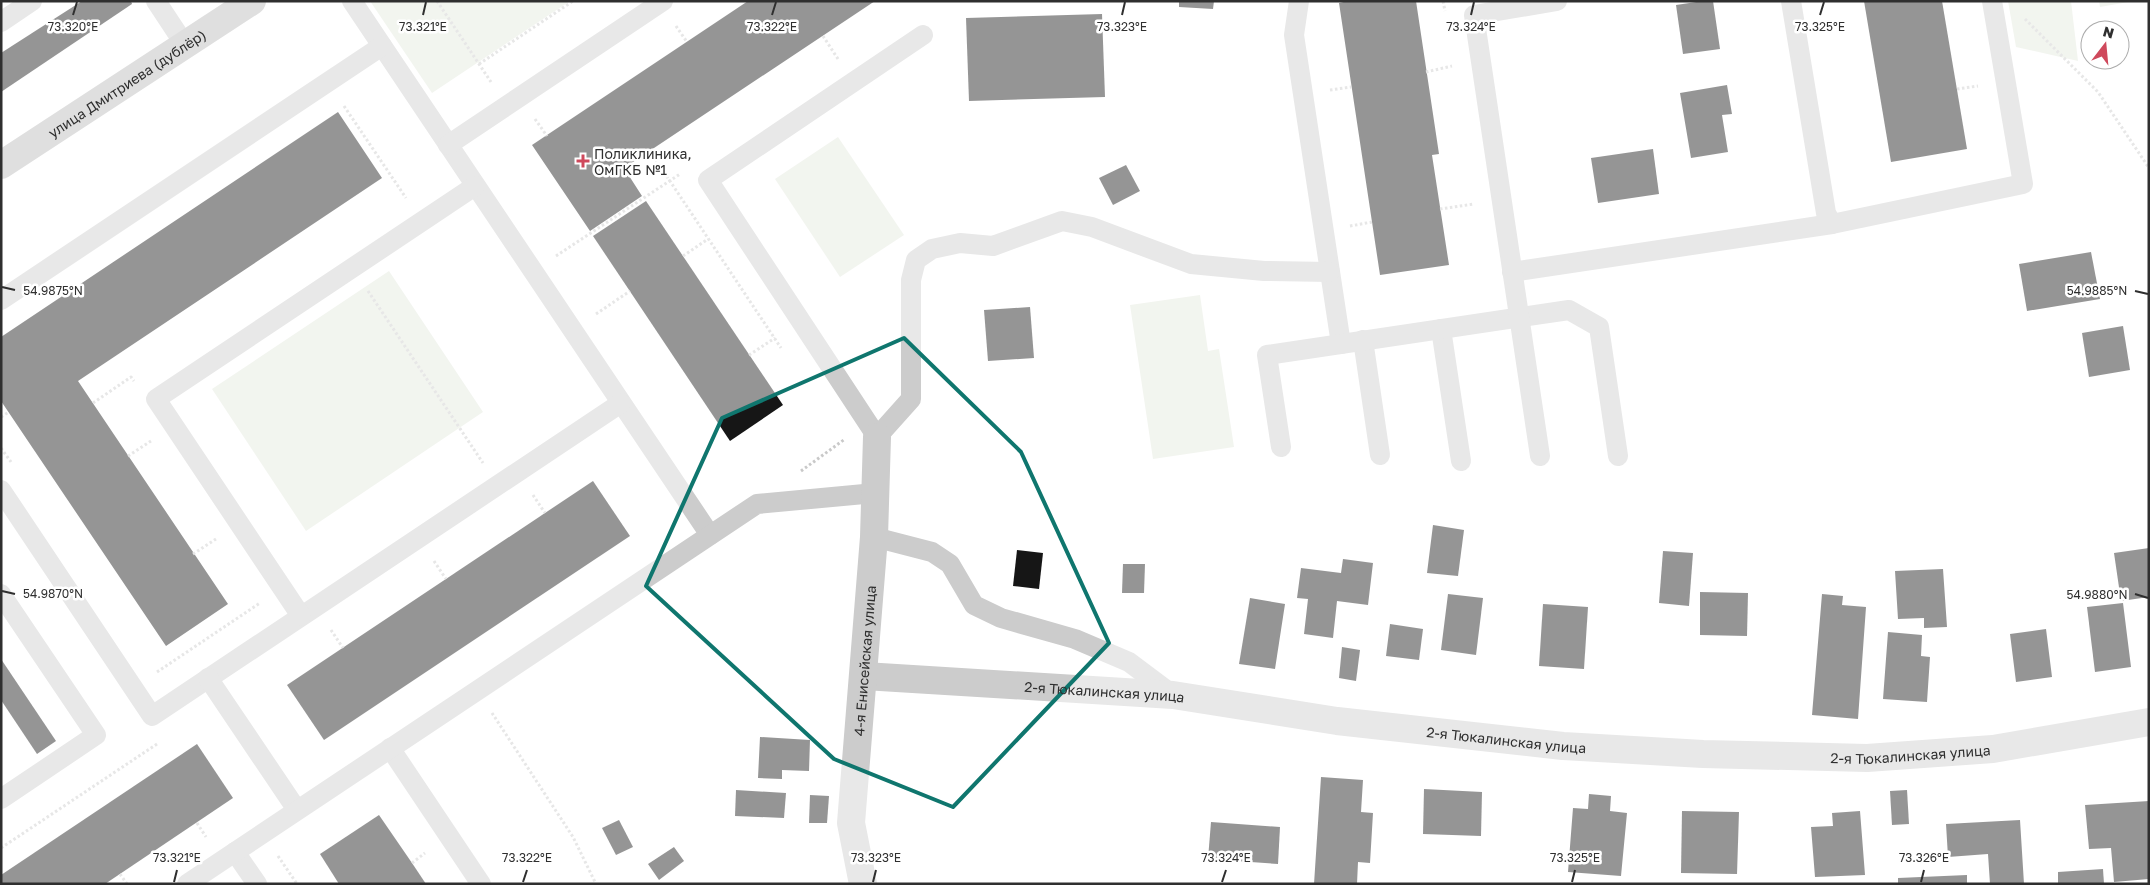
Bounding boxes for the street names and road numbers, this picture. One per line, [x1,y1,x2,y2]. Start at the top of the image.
street label: улица Дмитриева (дублёр) [45,25,209,141]
street label: 4-я Енисейская улица [850,585,879,737]
street label: 2-я Тюкалинская улица [1024,677,1186,705]
street label: 2-я Тюкалинская улица [1426,722,1587,756]
street label: 2-я Тюкалинская улица [1830,741,1991,767]

